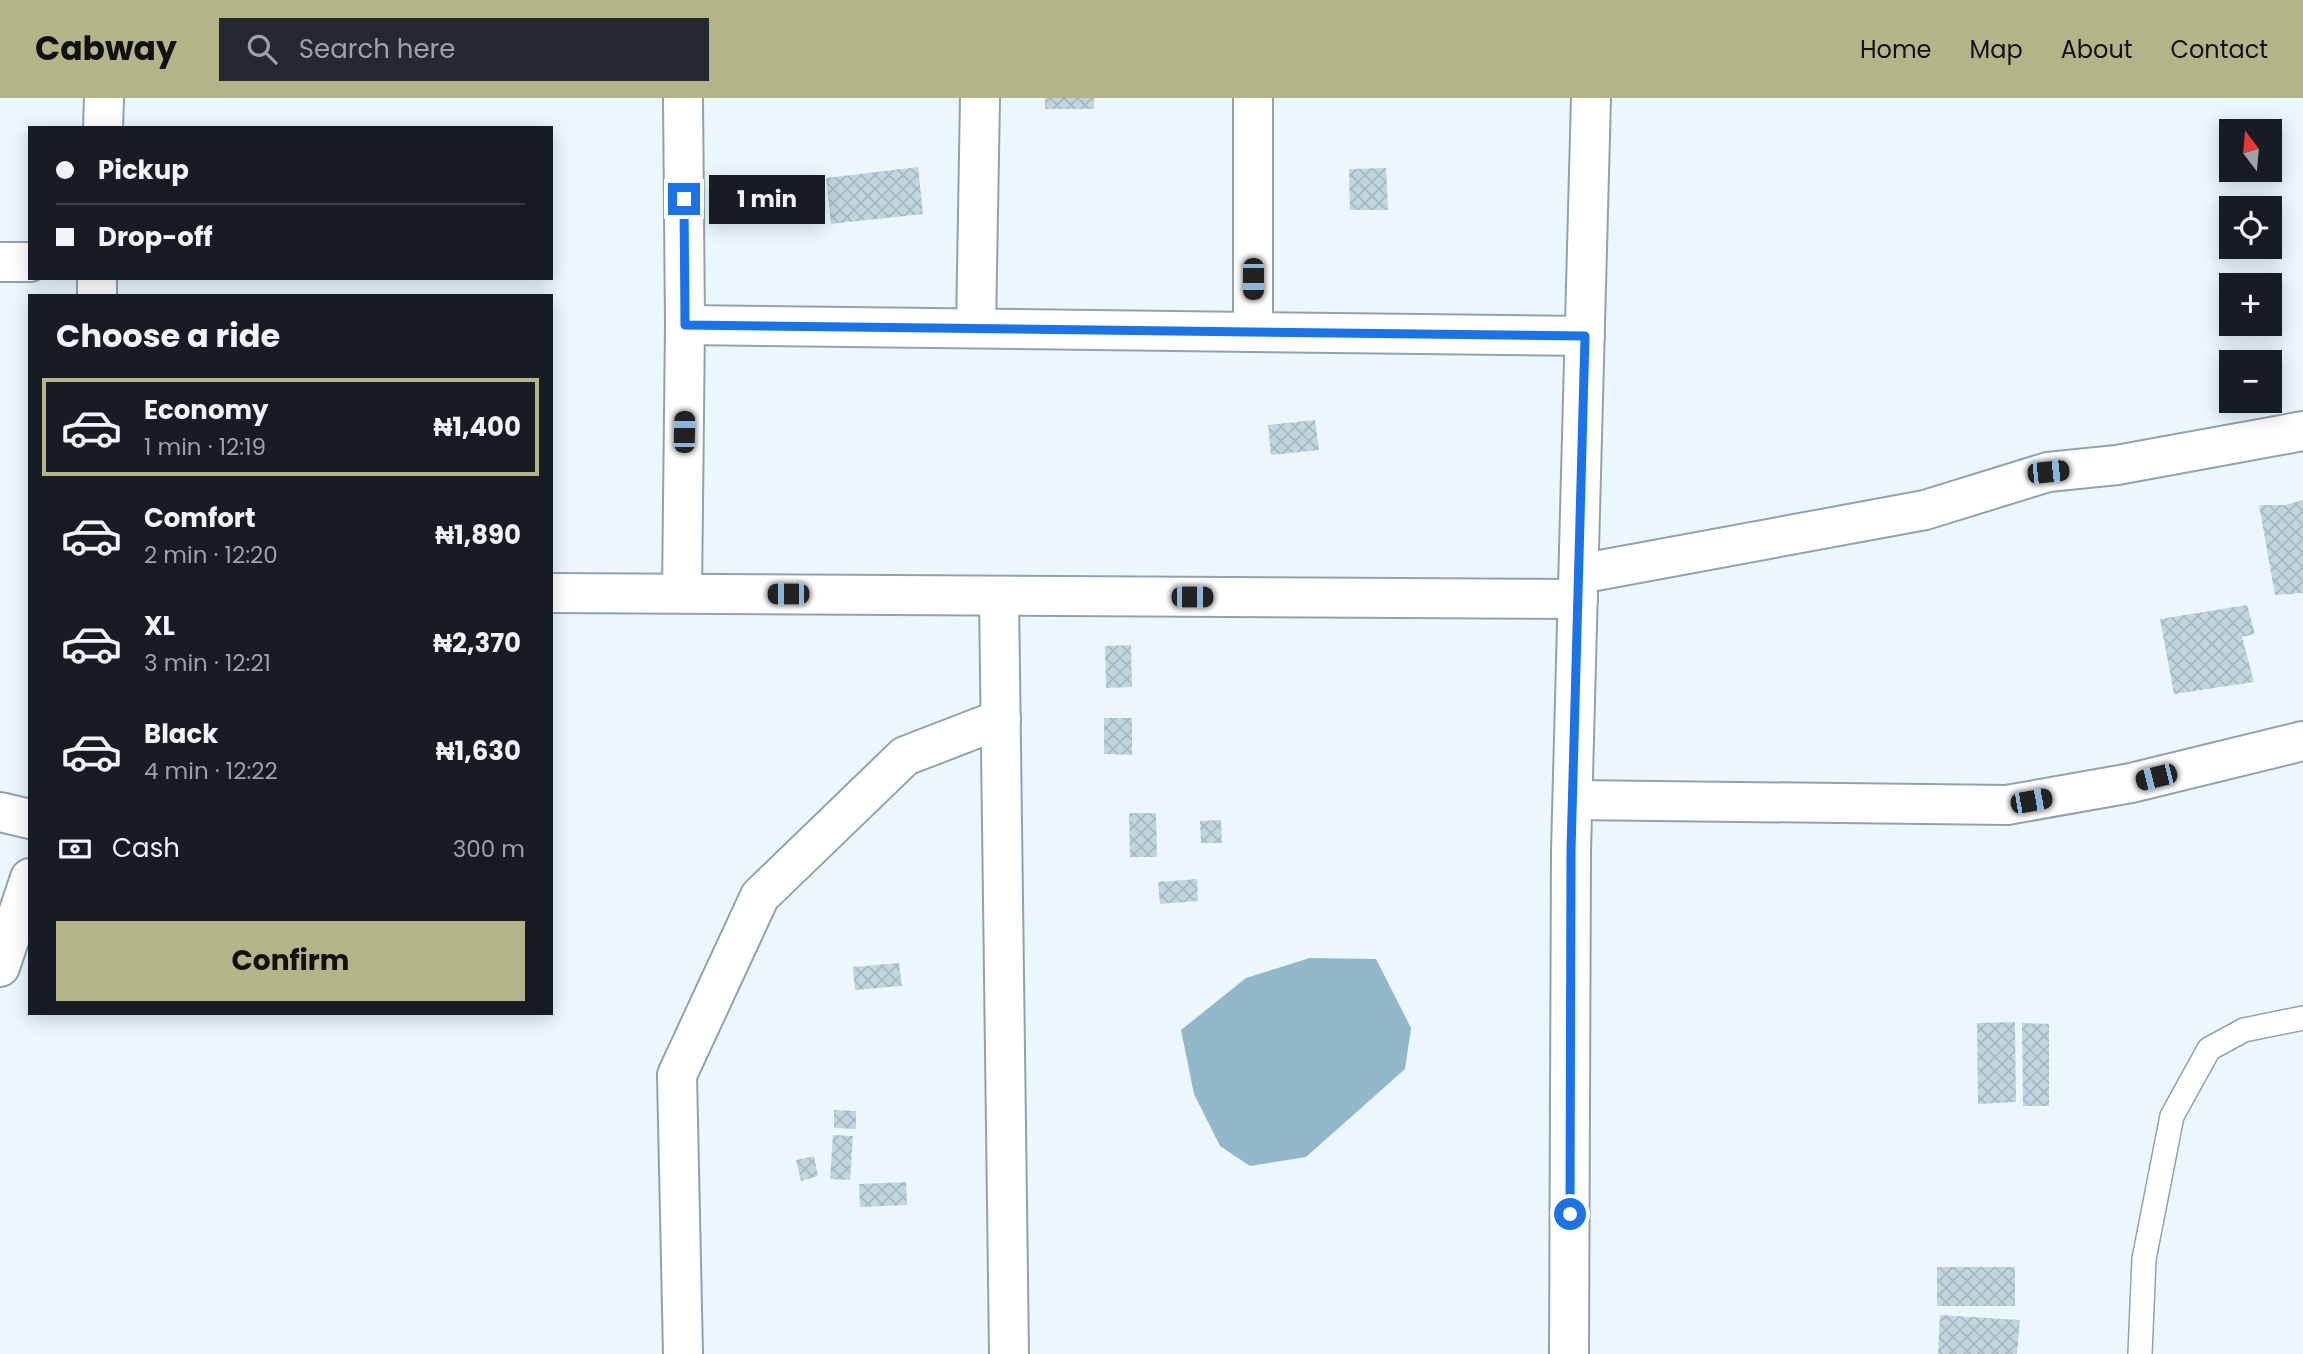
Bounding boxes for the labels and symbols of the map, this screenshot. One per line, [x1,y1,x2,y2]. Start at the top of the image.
north arrow [2219,119,2282,182]
callout: 1 min [708,174,824,224]
route end [668,183,700,215]
car [1243,258,1264,300]
car [674,411,695,453]
car [2027,459,2070,485]
car [768,584,810,605]
car [1172,587,1214,608]
car [2134,762,2179,792]
car [2009,787,2054,815]
route start [1554,1198,1586,1230]

